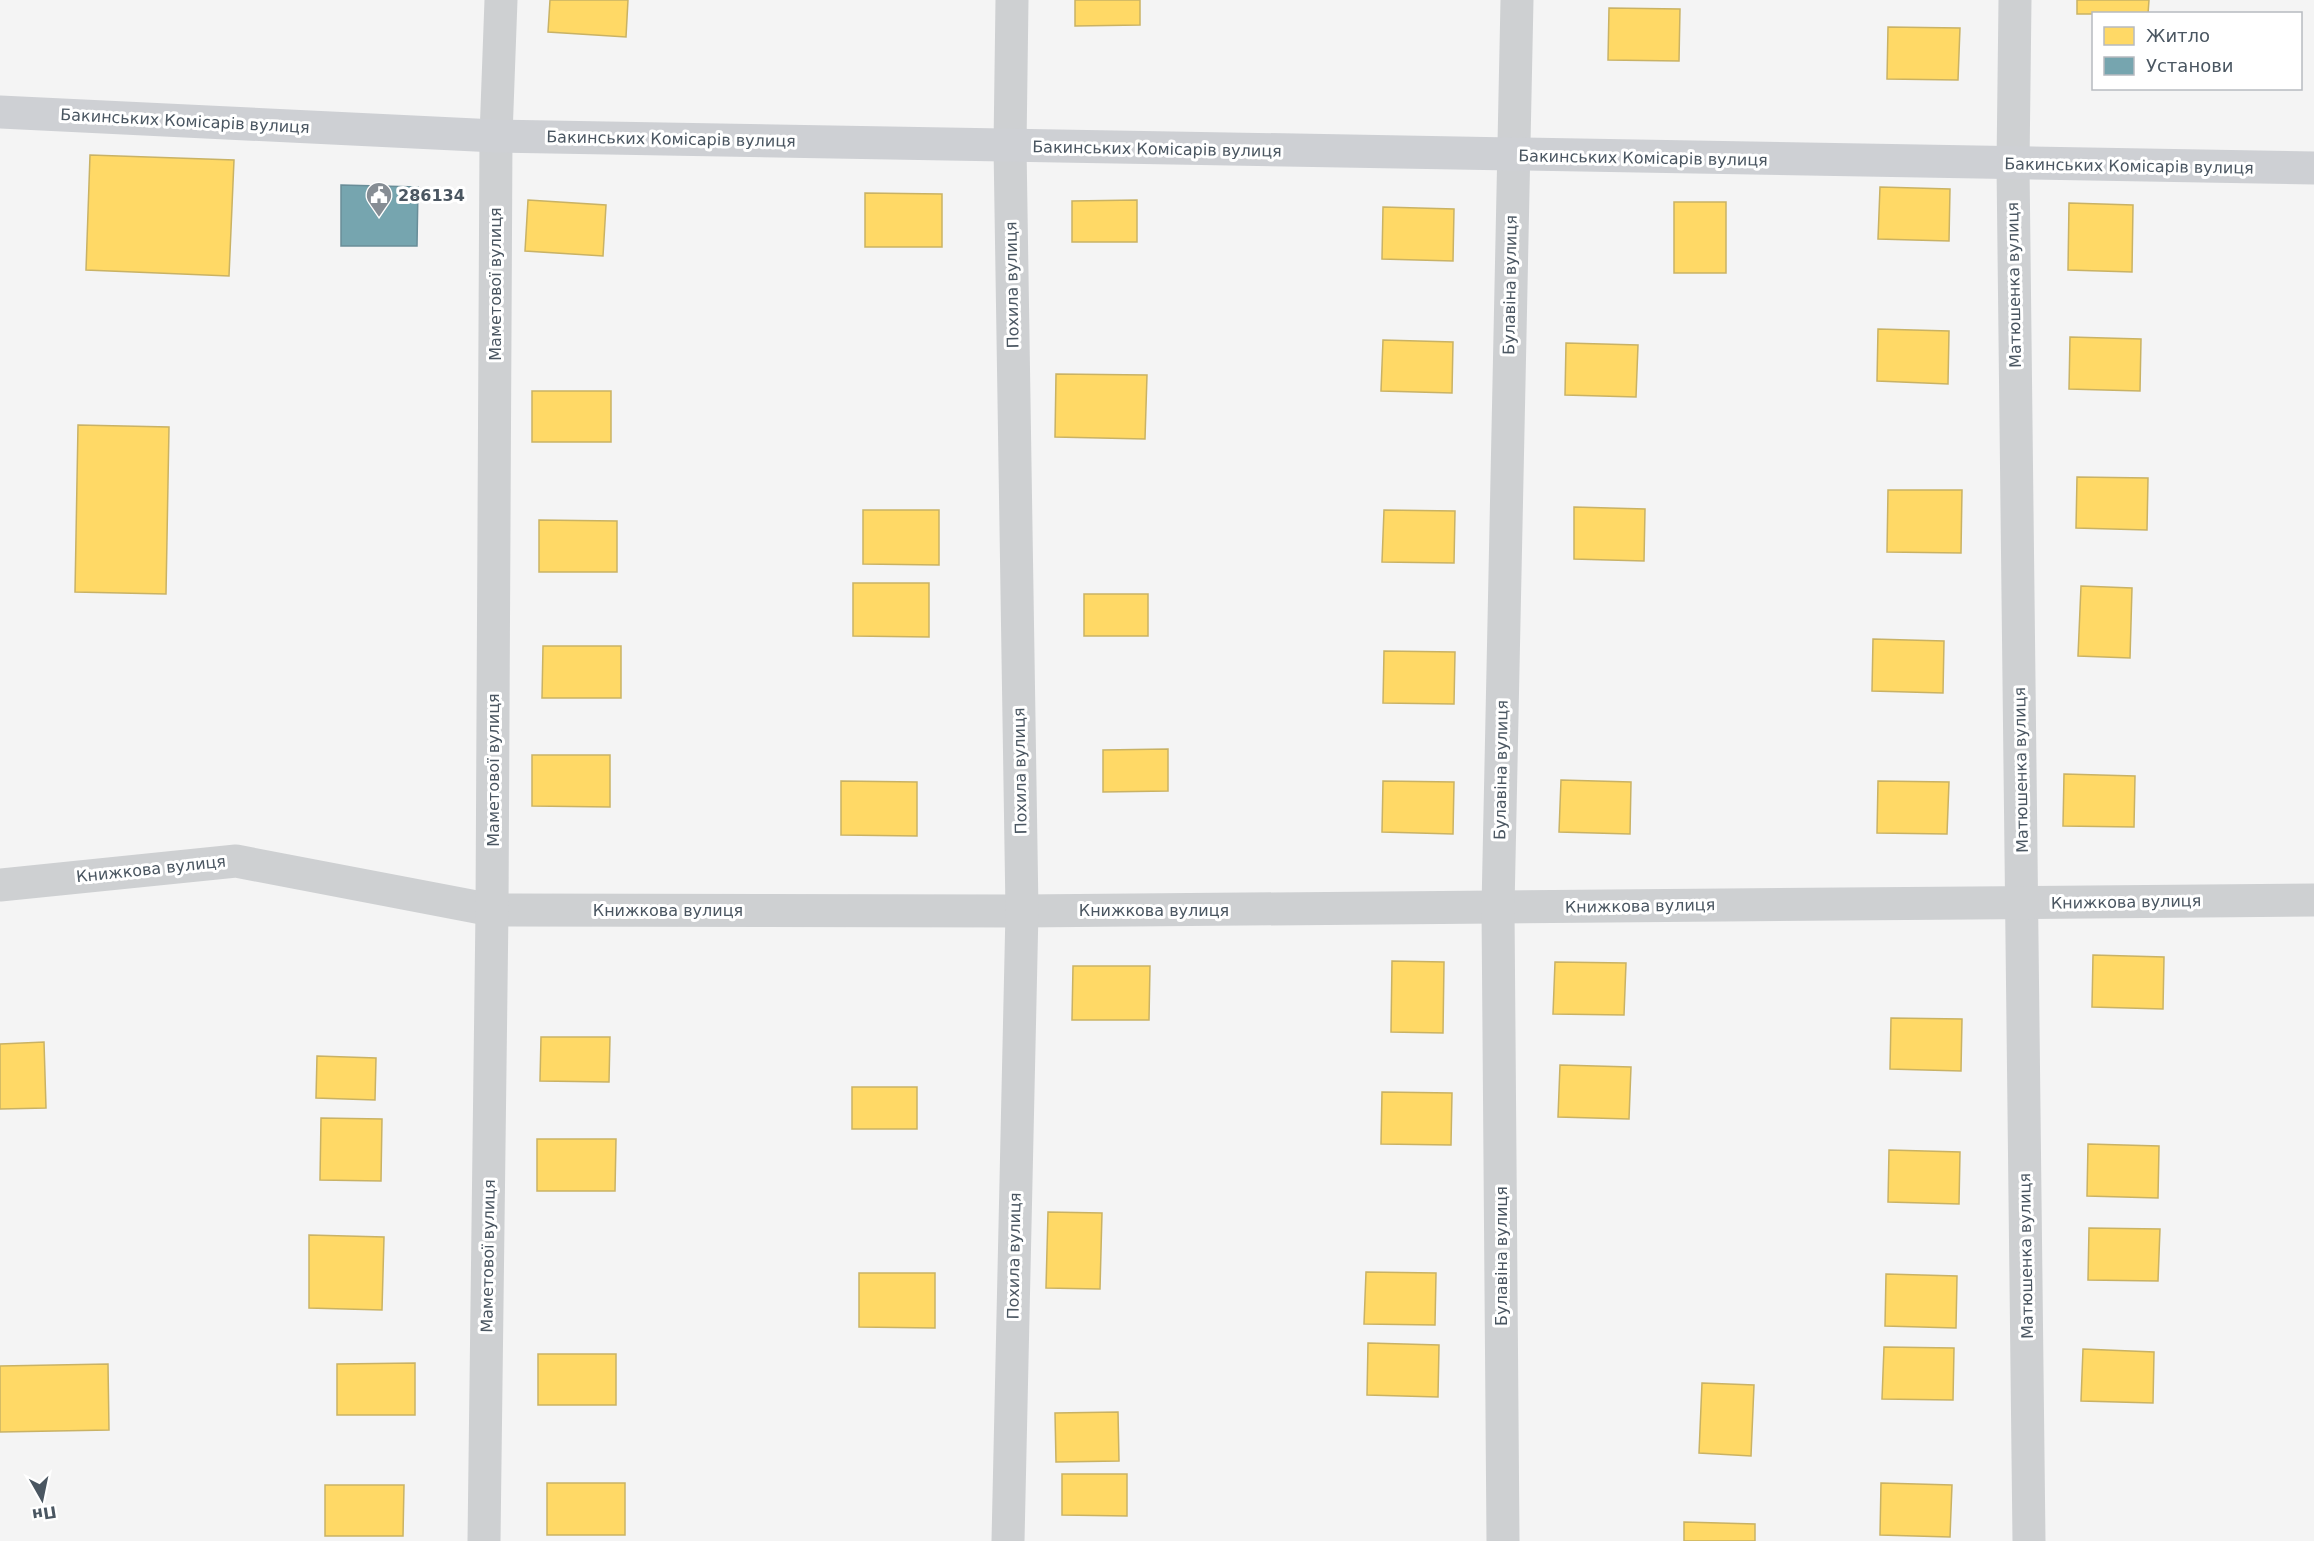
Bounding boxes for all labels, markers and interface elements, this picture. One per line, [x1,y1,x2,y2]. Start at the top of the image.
legend [2092,12,2302,90]
text: Житло [2146,25,2210,46]
text: Установи [2146,55,2233,76]
street label: Бакинських Комісарів вулиця [60,105,310,137]
street label: Бакинських Комісарів вулиця [546,127,796,151]
street label: Бакинських Комісарів вулиця [1032,137,1282,161]
street label: Бакинських Комісарів вулиця [1518,146,1768,170]
street label: Бакинських Комісарів вулиця [2004,154,2254,178]
public building icon: 286134 [364,180,394,218]
place label: 286134 [398,186,465,205]
street label: Матюшенка вулиця [2003,202,2025,368]
street label: Маметової вулиця [486,207,505,361]
street label: Булавіна вулиця [1499,215,1521,355]
street label: Похила вулиця [1001,221,1023,349]
street label: Матюшенка вулиця [2010,687,2032,853]
street label: Маметової вулиця [484,693,503,847]
street label: Булавіна вулиця [1490,700,1512,840]
street label: Похила вулиця [1009,707,1031,835]
street label: Книжкова вулиця [75,852,227,886]
street label: Книжкова вулиця [2051,891,2201,913]
street label: Книжкова вулиця [1565,895,1715,917]
street label: Книжкова вулиця [593,901,743,920]
street label: Книжкова вулиця [1079,901,1229,920]
street label: Матюшенка вулиця [2015,1173,2037,1339]
street label: Маметової вулиця [477,1179,499,1333]
street label: Булавіна вулиця [1492,1186,1511,1326]
street label: Похила вулиця [1003,1192,1025,1320]
north arrow [12,1469,72,1529]
text: Пн [31,1502,58,1525]

